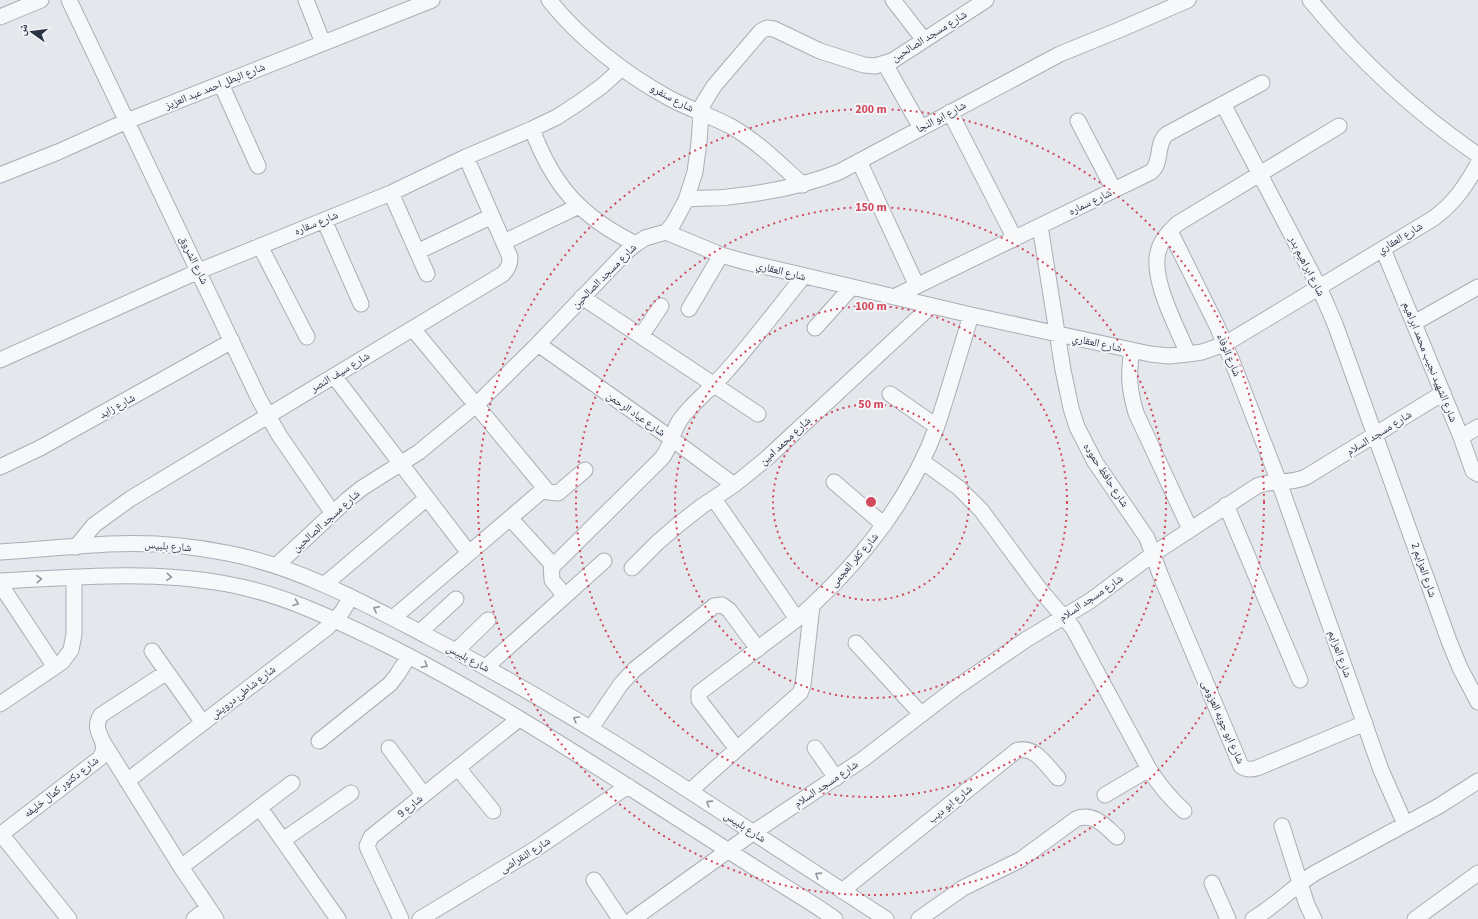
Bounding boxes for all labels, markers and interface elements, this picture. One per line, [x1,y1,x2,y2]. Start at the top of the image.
street label: شارع مسجد الصالحين [888,7,970,65]
north arrow [12,12,52,52]
text: ش [14,22,32,37]
street label: شارع البطل احمد عبد العزيز [162,59,267,113]
street label: شارع سنفرو [648,80,696,116]
street label: شارع ابو النجا [913,98,969,136]
text: 200 m [855,101,887,118]
street label: شارع سماره [1066,185,1114,219]
text: 150 m [855,199,887,216]
street label: شارع سقاره [292,207,340,239]
street label: شارع العقاري [1374,219,1426,258]
street label: شارع ابراهيم بدر [1285,232,1329,299]
street label: شارع الشروق [176,233,212,287]
street label: شارع مسجد الصالحين [568,240,640,312]
street label: شارع العقاري [754,258,807,285]
text: 100 m [855,298,887,315]
street label: شارع الشهيد نجيب محمد ابراهيم [1399,299,1461,425]
street label: شارع العقاري [1070,330,1123,356]
street label: شارع الوفاء [1213,331,1245,379]
street label: شارع سيف النصر [307,348,372,396]
street label: شارع عباد الرحمن [604,388,668,440]
street label: شارع زايد [96,390,138,422]
text: 50 m [858,396,884,413]
street label: شارع مسجد السلام [1343,407,1415,459]
street label: شارع محمد امين [756,413,814,469]
street label: شارع حافظ حموده [1080,440,1132,510]
street label: شارع مسجد الصالحين [289,486,363,556]
centre of rings [864,495,878,509]
street label: شارع كفر العجمى [826,530,882,590]
street label: شارع بلبيس [144,537,192,555]
street label: شارع العزايم 2 [1408,541,1440,599]
street label: شارع مسجد السلام [1056,571,1126,625]
one-way arrow [166,573,172,582]
one-way arrow [36,574,42,583]
one-way arrow [292,598,299,606]
one-way arrow [373,607,380,614]
street label: شارع العزايم [1325,628,1355,680]
street label: شارع بلبيس [444,640,492,676]
one-way arrow [421,661,428,668]
street label: شارع شاطئ درويش [207,662,279,722]
street label: شارع ابو جوبه العزومى [1198,678,1248,766]
one-way arrow [573,716,580,723]
street label: شارع دكتور كمال خليفه [20,753,102,821]
street label: شارع مسجد السلام [791,757,861,811]
street label: شارع ابو ديب [925,781,975,827]
street label: شارع 9 [394,791,426,821]
one-way arrow [706,801,713,808]
street label: شارع بلبيس [721,808,769,846]
street label: شارع النقراشى [497,833,553,877]
one-way arrow [815,872,822,880]

